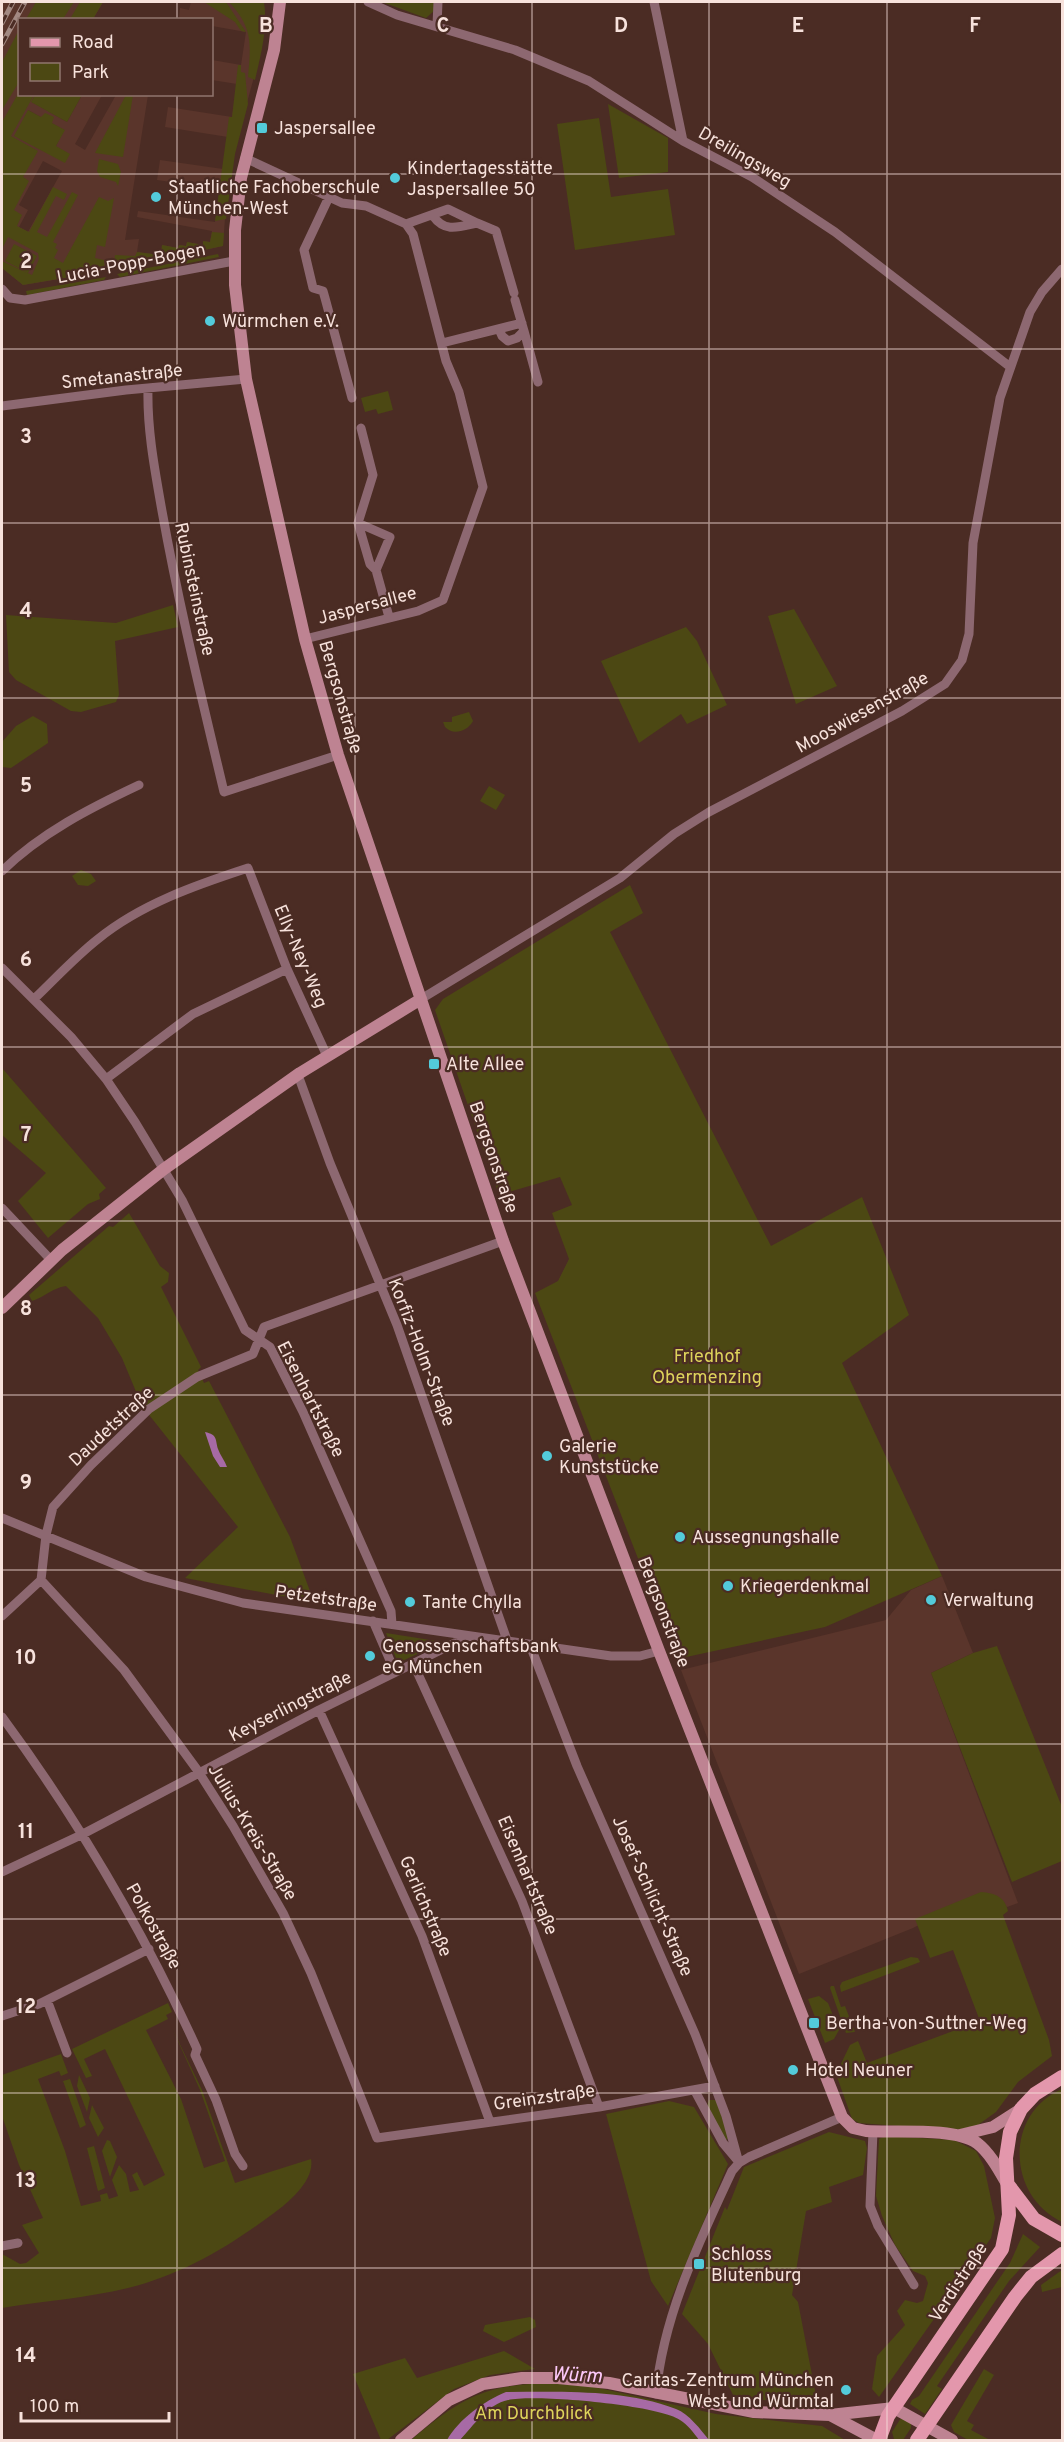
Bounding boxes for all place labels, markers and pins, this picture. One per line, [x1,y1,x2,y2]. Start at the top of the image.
place label: Jaspersallee [274,118,376,141]
marker: Jaspersallee [255,121,269,135]
place label: Kindertagesstätte Jaspersallee 50 [407,158,553,202]
marker: Kindertagesstätte Jaspersallee 50 [388,171,402,185]
place label: Staatliche Fachoberschule München-West [168,177,380,221]
marker: Staatliche Fachoberschule München-West [149,190,163,204]
place label: Würmchen e.V. [222,311,339,334]
marker: Würmchen e.V. [203,314,217,328]
place label: Alte Allee [446,1054,524,1077]
marker: Alte Allee [427,1057,441,1071]
place label: Galerie Kunststücke [559,1436,659,1480]
marker: Galerie Kunststücke [540,1449,554,1463]
place label: Aussegnungshalle [692,1527,839,1550]
marker: Aussegnungshalle [673,1530,687,1544]
place label: Kriegerdenkmal [740,1576,869,1599]
marker: Kriegerdenkmal [721,1579,735,1593]
place label: Verwaltung [943,1590,1034,1613]
place label: Tante Chylla [422,1592,522,1615]
marker: Verwaltung [924,1593,938,1607]
marker: Tante Chylla [403,1595,417,1609]
place label: Genossenschaftsbank eG München [382,1636,559,1680]
marker: Genossenschaftsbank eG München [363,1649,377,1663]
place label: Bertha-von-Suttner-Weg [826,2013,1027,2036]
marker: Bertha-von-Suttner-Weg [807,2016,821,2030]
place label: Hotel Neuner [805,2060,913,2083]
marker: Hotel Neuner [786,2063,800,2077]
place label: Schloss Blutenburg [711,2244,801,2288]
marker: Schloss Blutenburg [692,2257,706,2271]
place label: Caritas-Zentrum München West und Würmtal [621,2370,834,2414]
marker: Caritas-Zentrum München West und Würmtal [839,2383,853,2397]

